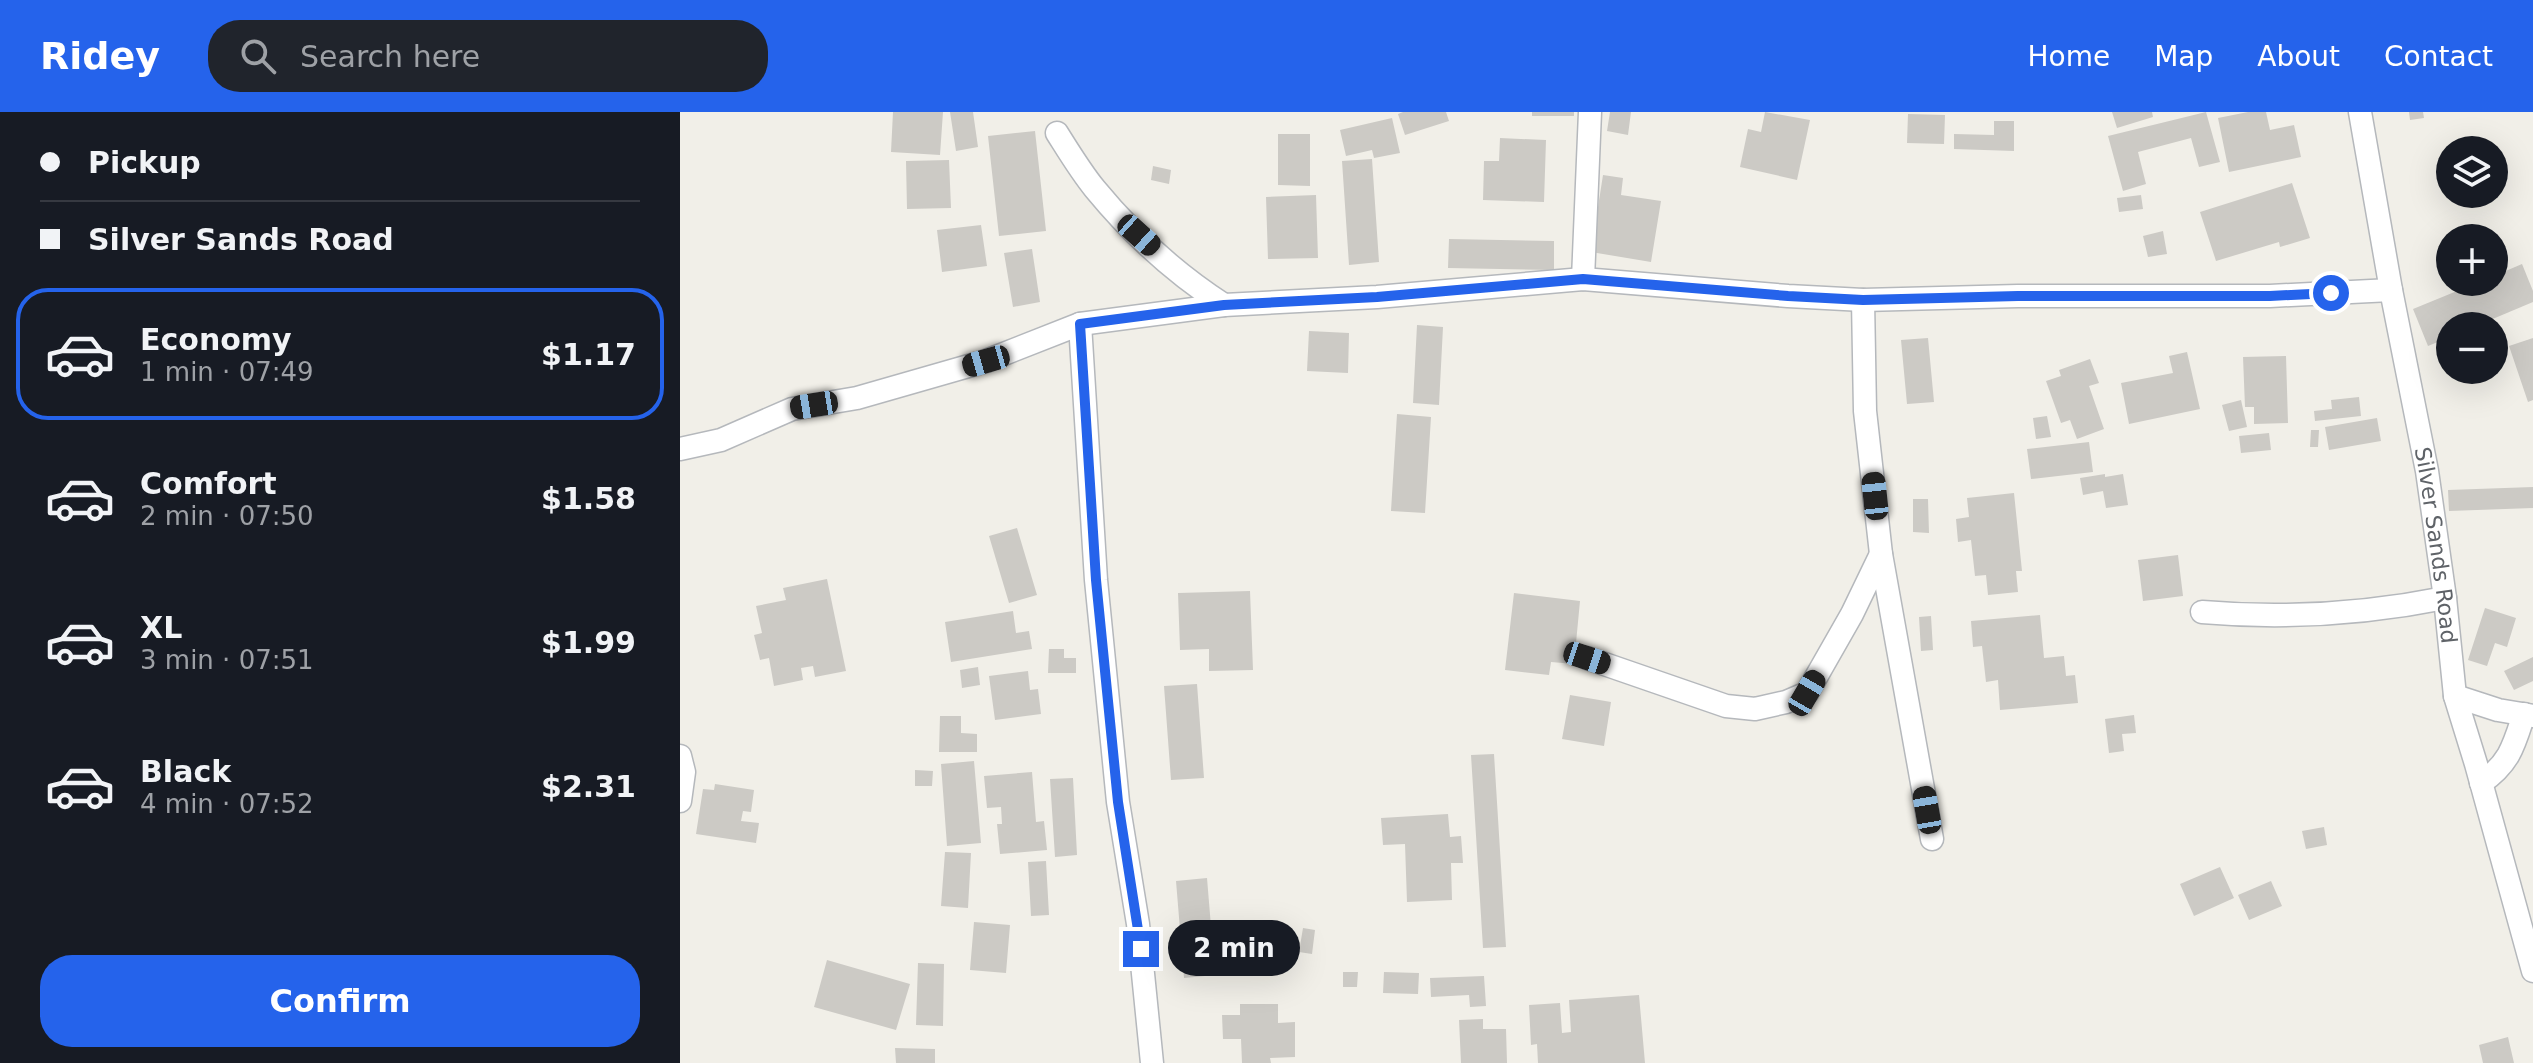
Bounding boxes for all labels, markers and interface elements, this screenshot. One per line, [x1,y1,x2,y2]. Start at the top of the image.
search box [208,20,768,92]
text: Ridey [40,34,160,78]
icon: search [236,34,280,78]
text: Search here [300,39,480,74]
text: Home [2027,40,2110,73]
text: Map [2154,40,2213,73]
text: About [2257,40,2340,73]
text: Contact [2384,40,2493,73]
map controls [2436,136,2508,384]
button: layers [2436,136,2508,208]
text: Pickup [88,145,201,180]
car [1113,210,1165,260]
text: Silver Sands Road [88,222,394,257]
button: + [2436,224,2508,296]
route start [2313,275,2349,311]
button: − [2436,312,2508,384]
icon: car [44,318,116,390]
text: Economy [140,322,292,357]
text: $1.17 [541,337,636,372]
car [960,343,1012,379]
text: 1 min · 07:49 [140,357,314,387]
car [788,389,840,421]
street label: Silver Sands Road [2410,445,2462,645]
icon: car [44,462,116,534]
text: Comfort [140,466,277,501]
car [1861,471,1889,521]
text: $1.58 [541,481,636,516]
text: 2 min · 07:50 [140,501,314,531]
icon: car [44,606,116,678]
text: XL [140,610,182,645]
text: $1.99 [541,625,636,660]
car [1560,639,1614,677]
text: 3 min · 07:51 [140,645,314,675]
car [1785,666,1829,720]
icon: car [44,750,116,822]
text: Black [140,754,231,789]
text: $2.31 [541,769,636,804]
car [1911,784,1943,836]
text: 4 min · 07:52 [140,789,314,819]
callout: 2 min [1169,921,1301,977]
route end [1123,931,1159,967]
text: 2 min [1193,933,1275,963]
button: Confirm [40,955,640,1047]

